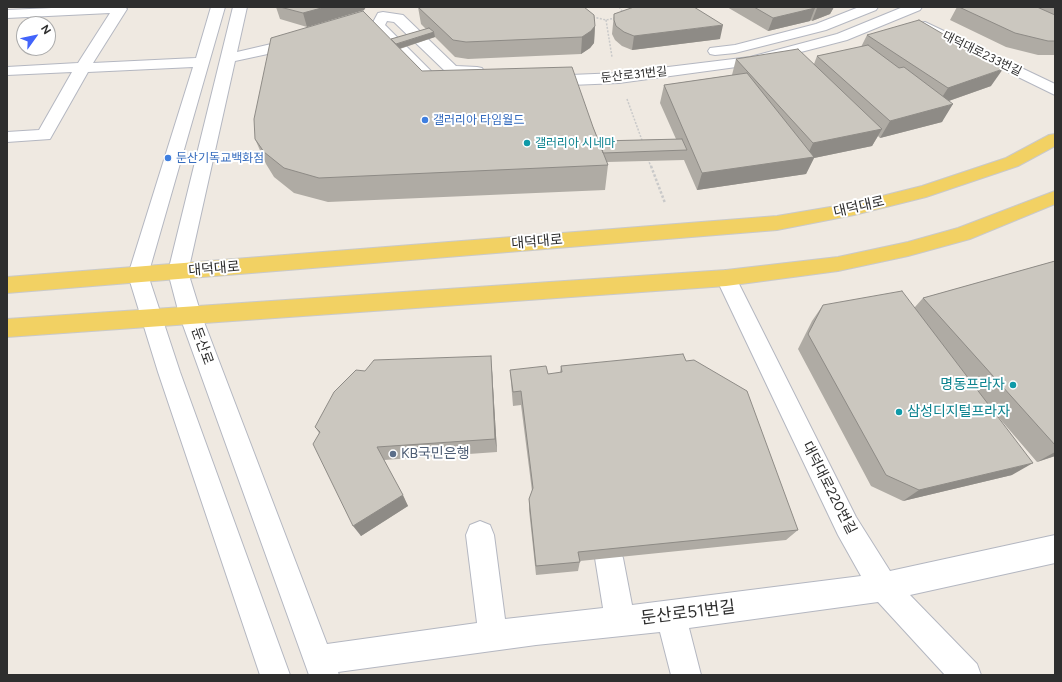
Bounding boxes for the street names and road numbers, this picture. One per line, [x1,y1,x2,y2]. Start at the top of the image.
street label: 대덕대로233번길 [940,29,1024,79]
street label: 둔산로31번길 [600,64,668,86]
street label: 대덕대로 [832,193,886,221]
street label: 대덕대로 [511,231,563,253]
street label: 대덕대로 [188,258,240,280]
street label: 둔산로 [187,325,217,367]
street label: 대덕대로220번길 [798,439,860,537]
street label: 둔산로51번길 [640,597,736,629]

